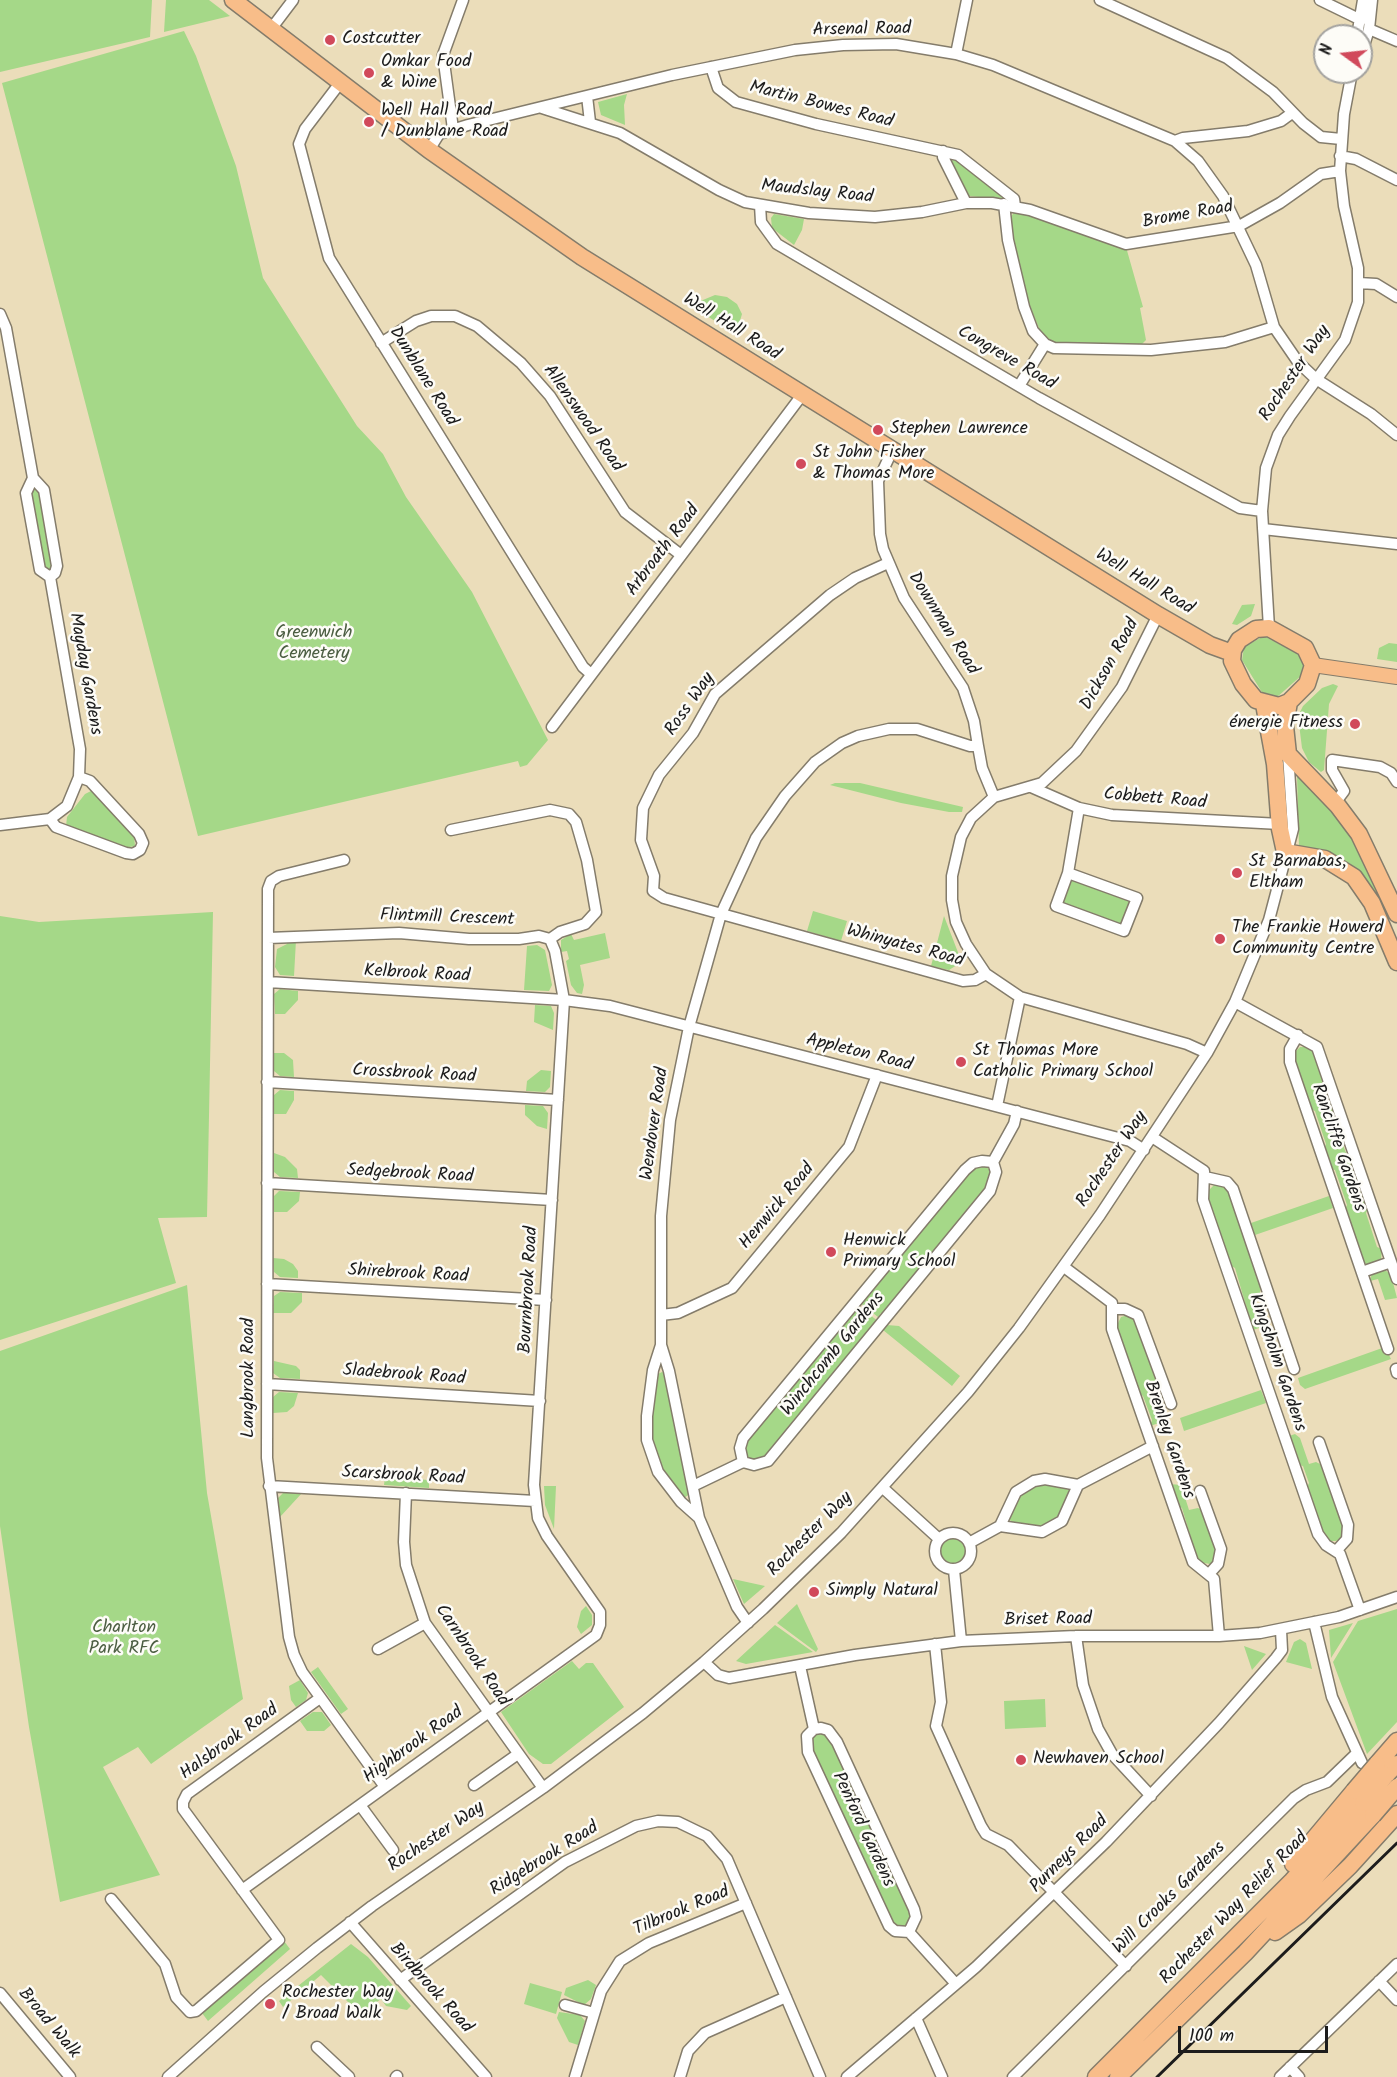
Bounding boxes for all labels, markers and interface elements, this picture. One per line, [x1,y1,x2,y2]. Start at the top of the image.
street label: Arsenal Road [813,19,911,43]
north arrow [1313,24,1373,84]
place label: Costcutter [342,29,420,51]
marker: Costcutter [323,33,337,47]
text: N [1314,42,1340,58]
place label: Omkar Food & Wine [381,52,471,94]
marker: Omkar Food & Wine [362,66,376,80]
street label: Martin Bowes Road [747,78,895,134]
place label: Well Hall Road / Dunblane Road [381,101,508,144]
marker: Well Hall Road / Dunblane Road [362,115,376,129]
street label: Maudslay Road [760,176,874,210]
street label: Brome Road [1141,197,1235,235]
street label: Well Hall Road [678,289,784,367]
street label: Congreve Road [953,322,1059,396]
street label: Rochester Way [1256,322,1336,426]
street label: Dunblane Road [383,323,461,431]
street label: Allenswood Road [537,361,627,477]
place label: Stephen Lawrence [890,419,1028,441]
marker: Stephen Lawrence [871,423,885,437]
place label: St John Fisher & Thomas More [813,443,934,486]
marker: St John Fisher & Thomas More [794,457,808,471]
street label: Arbroath Road [623,501,705,601]
street label: Well Hall Road [1091,545,1197,621]
street label: Downman Road [902,569,982,679]
street label: Mayday Gardens [63,611,105,737]
street label: Dickson Road [1077,616,1145,714]
park label: Greenwich Cemetery [276,623,352,666]
street label: Ross Way [661,669,721,741]
place label: énergie Fitness [1230,713,1343,735]
marker: énergie Fitness [1348,717,1362,731]
street label: Cobbett Road [1103,785,1207,815]
place label: St Barnabas, Eltham [1249,852,1346,894]
marker: St Barnabas, Eltham [1230,866,1244,880]
street label: Flintmill Crescent [379,906,515,932]
place label: The Frankie Howerd Community Centre [1232,918,1383,960]
street label: Whinyates Road [844,921,966,973]
marker: The Frankie Howerd Community Centre [1213,932,1227,946]
street label: Kelbrook Road [363,961,471,989]
street label: Appleton Road [804,1030,914,1078]
place label: St Thomas More Catholic Primary School [973,1041,1153,1084]
marker: St Thomas More Catholic Primary School [954,1055,968,1069]
street label: Crossbrook Road [352,1061,476,1089]
street label: Wendover Road [637,1066,675,1182]
street label: Rancliffe Gardens [1305,1081,1369,1215]
street label: Rochester Way [1073,1108,1153,1212]
street label: Henwick Road [736,1159,820,1255]
street label: Sedgebrook Road [346,1161,474,1189]
street label: Bournbrook Road [516,1226,544,1354]
place label: Henwick Primary School [843,1231,955,1274]
marker: Henwick Primary School [824,1245,838,1259]
street label: Shirebrook Road [347,1261,469,1289]
street label: Winchcomb Gardens [778,1289,890,1421]
street label: Kingsholm Gardens [1242,1291,1310,1435]
street label: Langbrook Road [239,1318,261,1438]
street label: Sladebrook Road [342,1361,466,1391]
street label: Brenley Gardens [1138,1378,1198,1502]
street label: Scarsbrook Road [341,1463,465,1491]
street label: Rochester Way [764,1488,858,1582]
place label: Simply Natural [826,1581,938,1603]
marker: Simply Natural [807,1585,821,1599]
street label: Carnbrook Road [429,1601,513,1711]
street label: Briset Road [1004,1609,1092,1633]
park label: Charlton Park RFC [89,1618,159,1660]
street label: Halsbrook Road [177,1700,283,1786]
street label: Highbrook Road [360,1703,468,1789]
place label: Newhaven School [1033,1749,1164,1771]
marker: Newhaven School [1014,1753,1028,1767]
street label: Penford Gardens [826,1769,898,1891]
street label: Rochester Way [385,1798,489,1878]
street label: Purneys Road [1026,1811,1114,1899]
street label: Ridgebrook Road [487,1818,603,1902]
street label: Rochester Way Relief Road [1156,1828,1314,1990]
street label: Will Crooks Gardens [1109,1838,1231,1960]
street label: Tilbrook Road [631,1882,733,1942]
street label: Birdbrook Road [384,1939,476,2039]
place label: Rochester Way / Broad Walk [282,1983,393,2026]
street label: Broad Walk [12,1984,84,2064]
marker: Rochester Way / Broad Walk [263,1997,277,2011]
scale bar [1181,2014,1331,2052]
text: 100 m [1189,2022,1234,2051]

